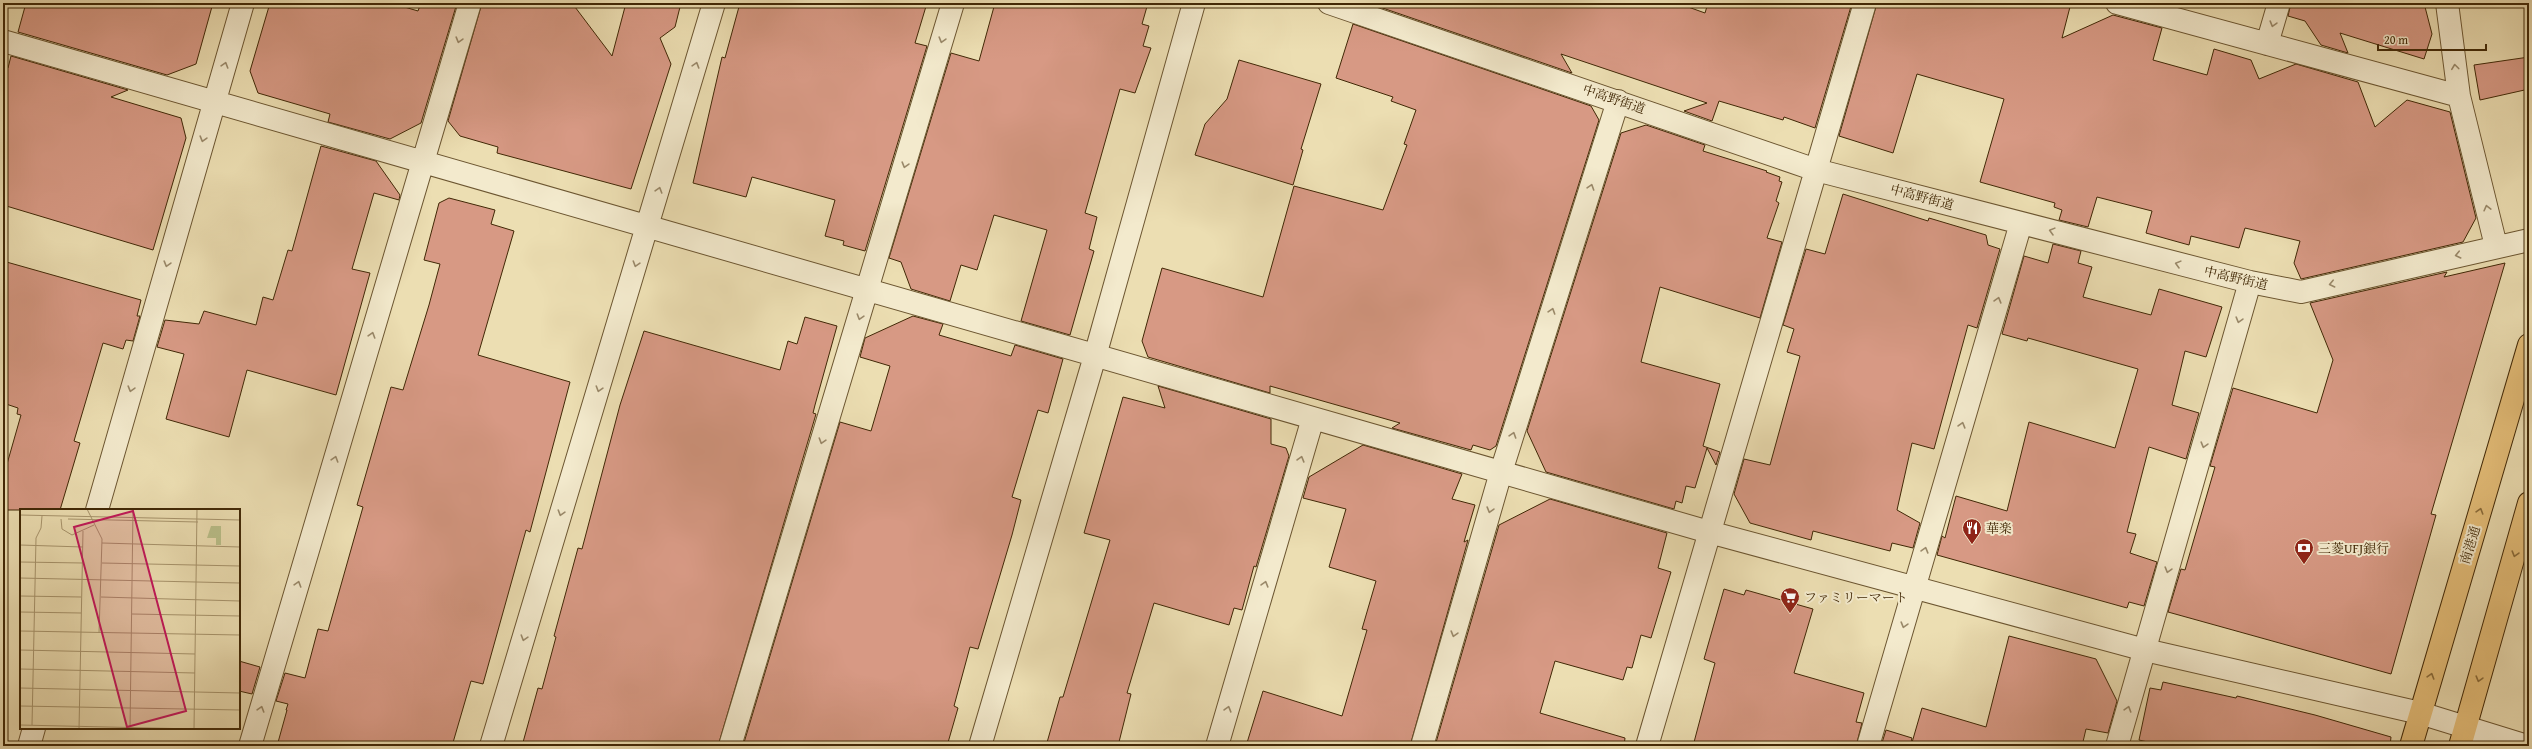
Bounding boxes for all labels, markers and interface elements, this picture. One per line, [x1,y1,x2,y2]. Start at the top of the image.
one-way arrow [2269,20,2278,27]
scale bar [2378,26,2486,52]
text: 20 m [2384,31,2408,48]
one-way arrow [455,37,464,44]
one-way arrow [938,37,947,44]
one-way arrow [220,61,229,68]
one-way arrow [691,62,700,69]
one-way arrow [2451,64,2460,70]
street label: 中高野街道 [1580,79,1648,119]
one-way arrow [199,136,208,143]
one-way arrow [901,161,910,168]
street label: 中高野街道 [1888,179,1956,215]
one-way arrow [1586,184,1595,191]
one-way arrow [654,186,663,193]
one-way arrow [2483,204,2492,211]
one-way arrow [2049,227,2056,236]
one-way arrow [2455,250,2462,258]
one-way arrow [2175,260,2181,268]
one-way arrow [163,261,172,268]
one-way arrow [632,261,641,268]
street label: 中高野街道 [2202,261,2270,295]
one-way arrow [2329,280,2335,288]
one-way arrow [1993,297,2002,304]
one-way arrow [1547,308,1556,315]
one-way arrow [856,313,865,320]
one-way arrow [2235,316,2244,323]
one-way arrow [367,331,376,338]
one-way arrow [595,385,604,392]
one-way arrow [127,386,136,393]
one-way arrow [1957,422,1966,429]
one-way arrow [1508,432,1517,439]
one-way arrow [818,437,827,444]
one-way arrow [2200,441,2209,448]
one-way arrow [330,456,339,463]
one-way arrow [1296,456,1305,463]
one-way arrow [1486,506,1495,513]
one-way arrow [2475,508,2484,515]
inset map [20,509,240,729]
one-way arrow [558,510,566,517]
restaurant icon: 華楽 [1961,517,1983,545]
place label: 華楽 [1986,519,2012,538]
street label: 南港通 [2455,524,2485,566]
bank icon: 三菱UFJ銀行 [2293,537,2315,565]
place label: 三菱UFJ銀行 [2318,539,2389,558]
one-way arrow [1920,547,1929,554]
one-way arrow [2511,550,2519,557]
one-way arrow [2164,566,2173,573]
one-way arrow [1260,580,1269,587]
one-way arrow [293,581,302,588]
supermarket icon: ファミリーマート [1779,586,1801,614]
place label: ファミリーマート [1804,588,1908,607]
one-way arrow [1900,621,1909,628]
one-way arrow [1450,631,1459,638]
one-way arrow [520,634,529,641]
one-way arrow [2426,672,2435,679]
one-way arrow [2475,675,2484,682]
one-way arrow [256,705,265,712]
one-way arrow [1223,705,1232,712]
one-way arrow [2123,705,2132,712]

